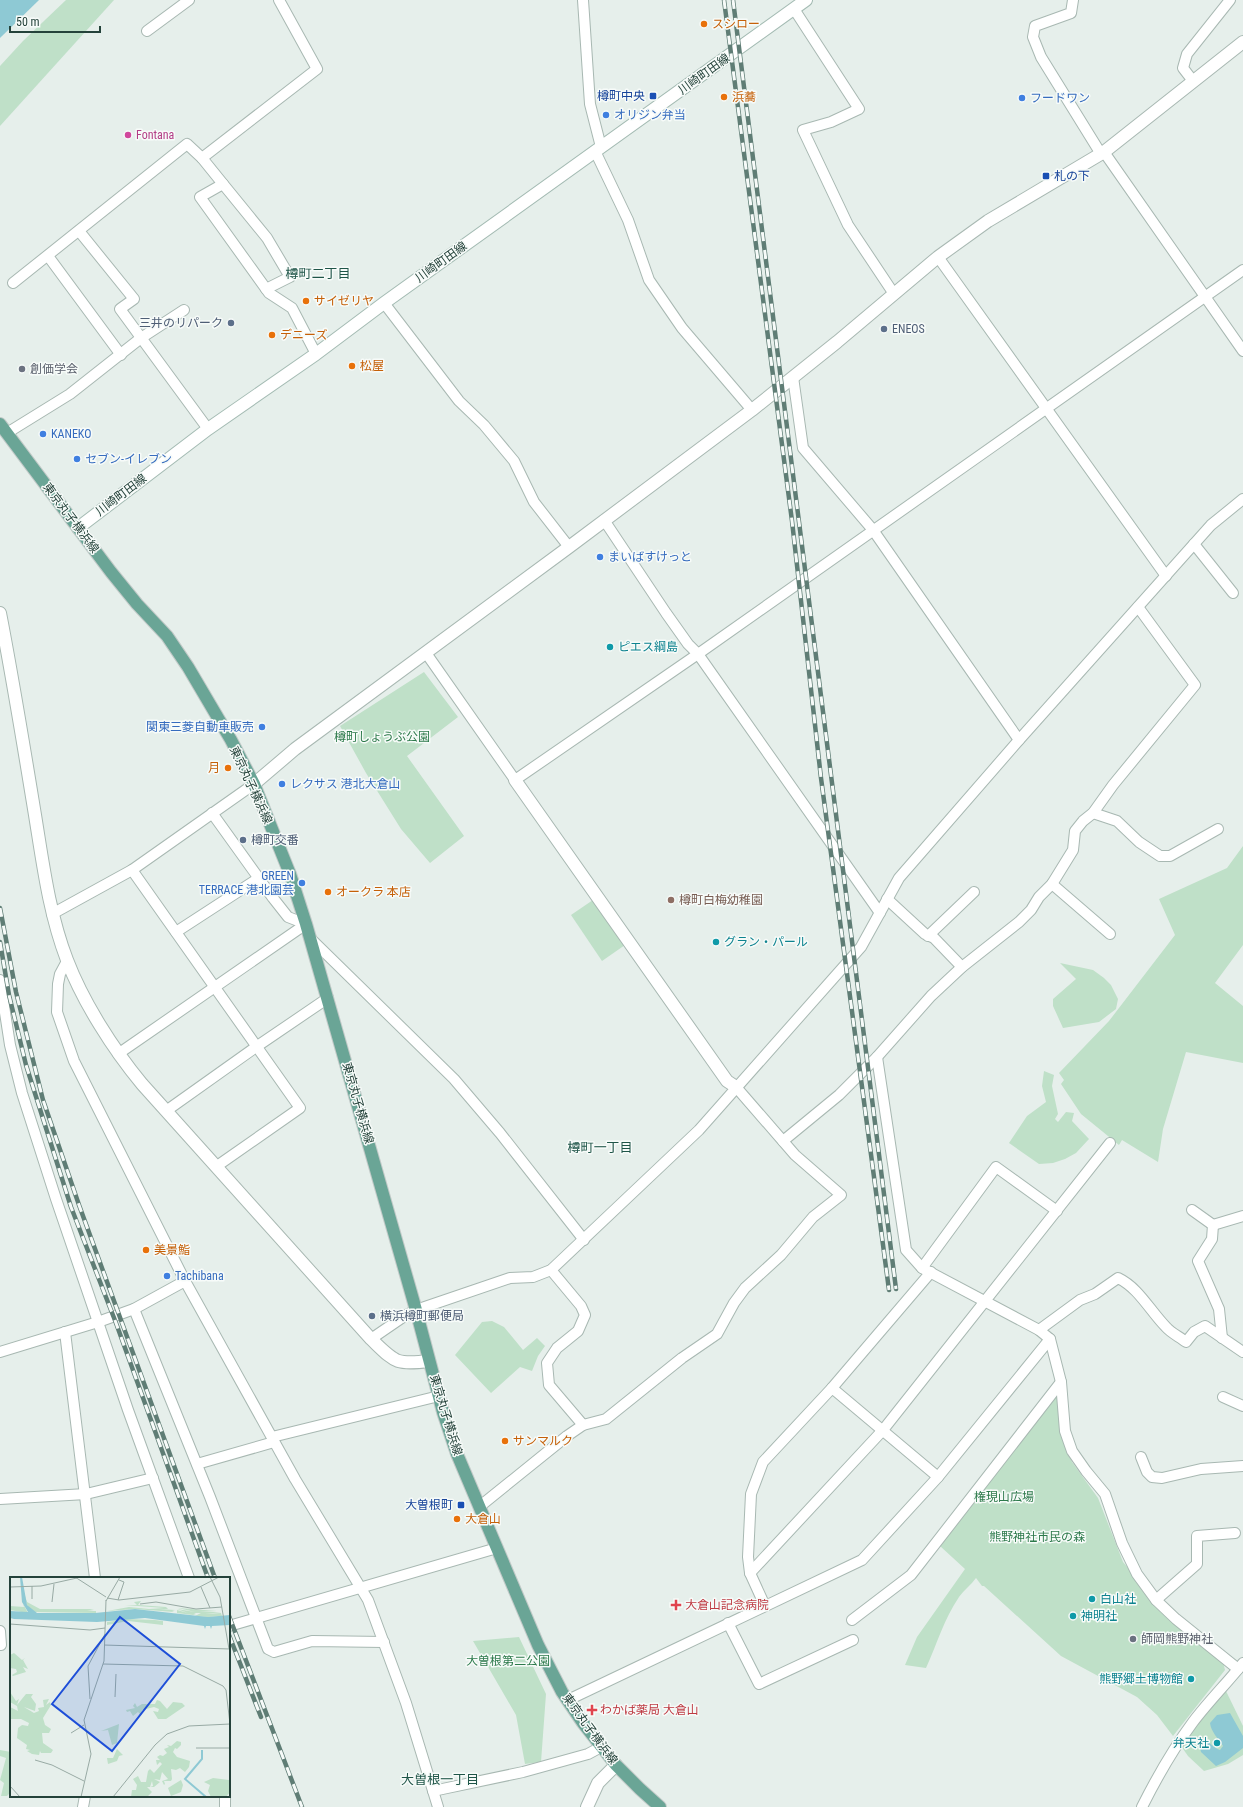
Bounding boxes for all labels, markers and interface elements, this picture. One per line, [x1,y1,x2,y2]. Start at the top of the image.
scale bar [10,8,100,34]
text: 50 m [16,15,40,29]
place label: スシロー [712,17,760,31]
marker: スシロー [699,19,709,29]
street label: 川崎町田線 [676,51,732,97]
place label: 樽町中央 [597,89,645,103]
place label: 浜蕎 [732,90,756,104]
marker: 樽町中央 [648,91,658,101]
place label: フードワン [1030,91,1090,105]
marker: 浜蕎 [719,92,729,102]
marker: フードワン [1017,93,1027,103]
place label: オリジン弁当 [614,108,686,122]
marker: オリジン弁当 [601,110,611,120]
place label: Fontana [136,128,175,142]
marker: Fontana [123,130,133,140]
place label: 札の下 [1054,169,1090,183]
marker: 札の下 [1041,171,1051,181]
street label: 川崎町田線 [413,239,469,285]
district label: 樽町二丁目 [285,266,351,281]
place label: サイゼリヤ [314,294,374,308]
marker: サイゼリヤ [301,296,311,306]
place label: 三井のリパーク [139,316,223,330]
marker: 三井のリパーク [226,318,236,328]
place label: ENEOS [892,322,925,336]
marker: ENEOS [879,324,889,334]
place label: デニーズ [280,328,327,342]
marker: デニーズ [267,330,277,340]
place label: 松屋 [360,359,384,373]
marker: 松屋 [347,361,357,371]
place label: 創価学会 [30,362,78,376]
marker: 創価学会 [17,364,27,374]
place label: KANEKO [51,427,91,441]
marker: KANEKO [38,429,48,439]
place label: セブン-イレブン [85,452,172,466]
marker: セブン-イレブン [72,454,82,464]
street label: 川崎町田線 [93,471,149,519]
street label: 東京丸子横浜線 [40,480,102,556]
place label: まいばすけっと [608,550,692,564]
marker: まいばすけっと [595,552,605,562]
place label: ピエス綱島 [618,640,678,654]
marker: ピエス綱島 [605,642,615,652]
place label: 関東三菱自動車販売 [146,720,254,734]
marker: 関東三菱自動車販売 [257,722,267,732]
park label: 樽町しょうぶ公園 [334,730,430,744]
street label: 東京丸子横浜線 [227,744,275,826]
place label: 月 [208,761,220,775]
marker: 月 [223,763,233,773]
place label: レクサス 港北大倉山 [290,777,401,791]
marker: レクサス 港北大倉山 [277,779,287,789]
place label: 樽町交番 [251,833,299,847]
marker: 樽町交番 [238,835,248,845]
place label: GREEN TERRACE 港北園芸 [199,869,294,897]
marker: GREEN TERRACE 港北園芸 [297,878,307,888]
place label: オークラ 本店 [336,885,411,899]
marker: オークラ 本店 [323,887,333,897]
place label: 樽町白梅幼稚園 [679,893,763,907]
marker: 樽町白梅幼稚園 [666,895,676,905]
place label: グラン・パール [724,935,808,949]
marker: グラン・パール [711,937,721,947]
street label: 東京丸子横浜線 [340,1061,376,1145]
district label: 樽町一丁目 [567,1140,633,1155]
place label: 美景鮨 [154,1243,190,1257]
marker: 美景鮨 [141,1245,151,1255]
place label: Tachibana [175,1269,224,1283]
marker: Tachibana [162,1271,172,1281]
place label: 横浜樽町郵便局 [380,1309,464,1323]
marker: 横浜樽町郵便局 [367,1311,377,1321]
street label: 東京丸子横浜線 [427,1373,465,1457]
place label: サンマルク [513,1434,573,1448]
marker: サンマルク [500,1436,510,1446]
park label: 権現山広場 [974,1490,1034,1504]
place label: 大曽根町 [405,1498,453,1512]
marker: 大曽根町 [456,1500,466,1510]
place label: 大倉山 [465,1512,501,1526]
marker: 大倉山 [452,1514,462,1524]
park label: 熊野神社市民の森 [989,1530,1085,1544]
inset map [10,1577,230,1797]
place label: 白山社 [1100,1592,1136,1606]
marker: 白山社 [1087,1594,1097,1604]
place label: 大倉山記念病院 [685,1598,769,1612]
marker: 大倉山記念病院 [670,1599,682,1611]
place label: 神明社 [1081,1609,1117,1623]
marker: 神明社 [1068,1611,1078,1621]
place label: 師岡熊野神社 [1141,1632,1213,1646]
marker: 師岡熊野神社 [1128,1634,1138,1644]
park label: 大曽根第二公園 [466,1654,550,1668]
place label: 熊野郷土博物館 [1099,1672,1183,1686]
marker: 熊野郷土博物館 [1186,1674,1196,1684]
street label: 東京丸子横浜線 [560,1691,620,1767]
place label: わかば薬局 大倉山 [600,1703,699,1717]
marker: わかば薬局 大倉山 [587,1705,597,1715]
place label: 弁天社 [1173,1736,1209,1750]
marker: 弁天社 [1212,1738,1222,1748]
district label: 大曽根一丁目 [401,1772,479,1787]

